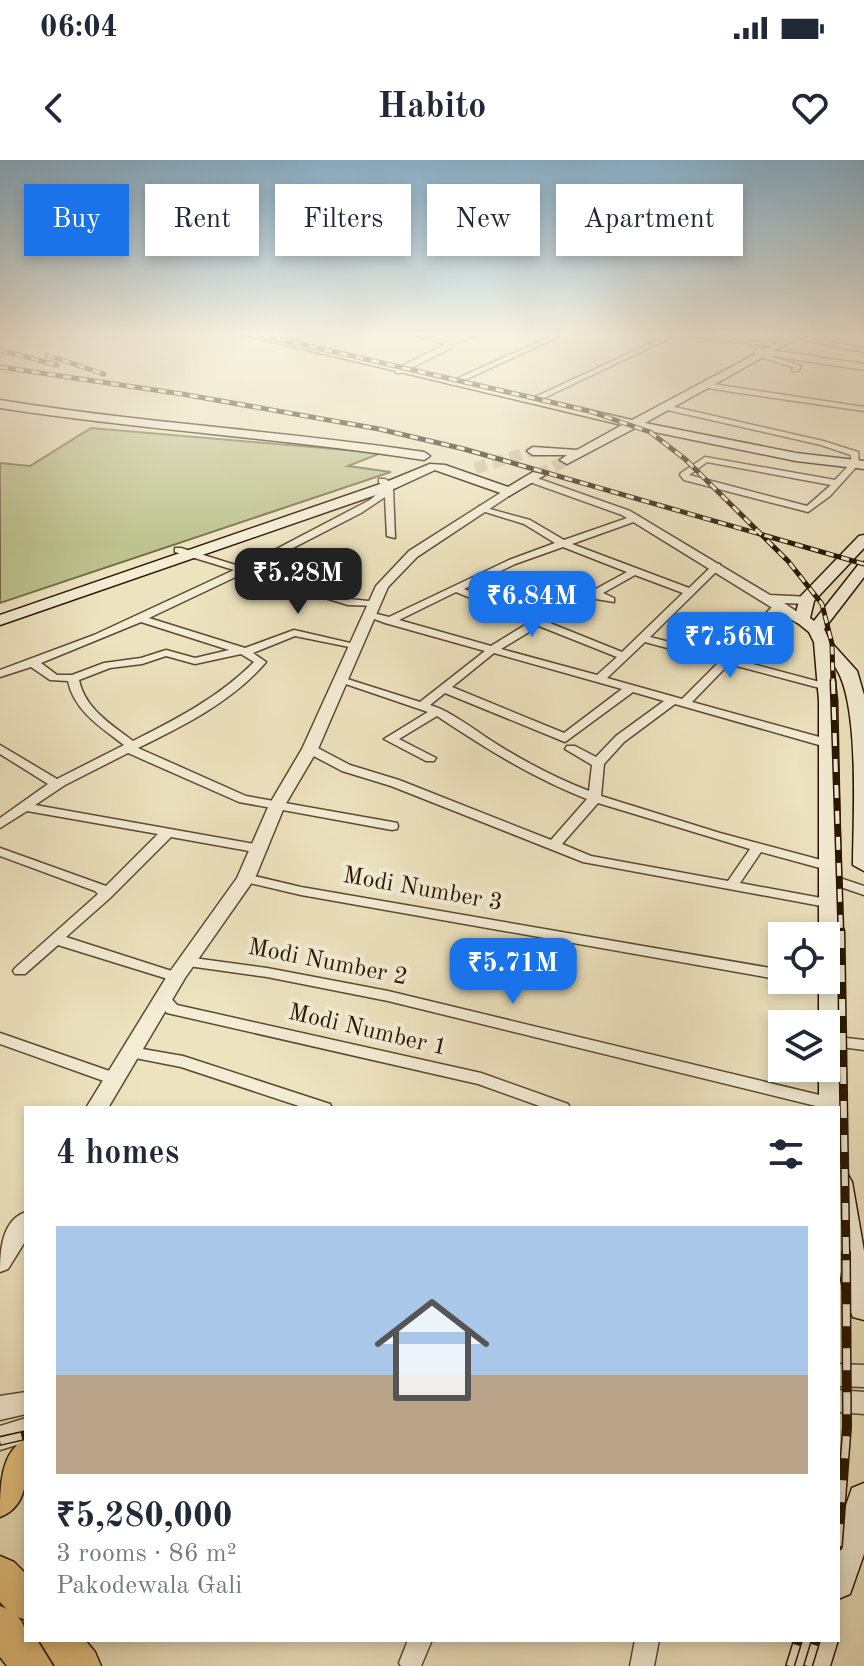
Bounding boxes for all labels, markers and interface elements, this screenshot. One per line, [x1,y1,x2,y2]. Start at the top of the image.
text: 06:04 [40,13,118,43]
icon: back [32,86,76,130]
icon: heart [788,86,832,130]
text: Habito [378,90,486,126]
chip: Buy [24,184,129,256]
chip: Rent [145,184,259,256]
chip: Filters [275,184,411,256]
chip: New [427,184,540,256]
chip: Apartment [556,184,743,256]
pin: ₹5.28M [233,548,363,616]
text: ₹5.28M [253,561,343,587]
pin: ₹6.84M [467,571,597,639]
text: ₹6.84M [487,584,577,610]
pin: ₹7.56M [665,612,795,680]
text: ₹7.56M [685,625,775,651]
street label: Modi Number 3 [341,864,504,916]
map controls [768,922,840,1082]
button: locate [768,922,840,994]
street label: Modi Number 2 [246,936,409,990]
pin: ₹5.71M [448,938,578,1006]
text: ₹5.71M [468,951,558,977]
street label: Modi Number 1 [286,1001,449,1061]
button: layers [768,1010,840,1082]
icon: filters [764,1132,808,1176]
text: 4 homes [56,1137,179,1171]
icon: home [360,1278,504,1422]
text: ₹5,280,000 [56,1500,233,1534]
text: 3 rooms · 86 m² [56,1541,237,1567]
text: Pakodewala Gali [56,1573,242,1599]

